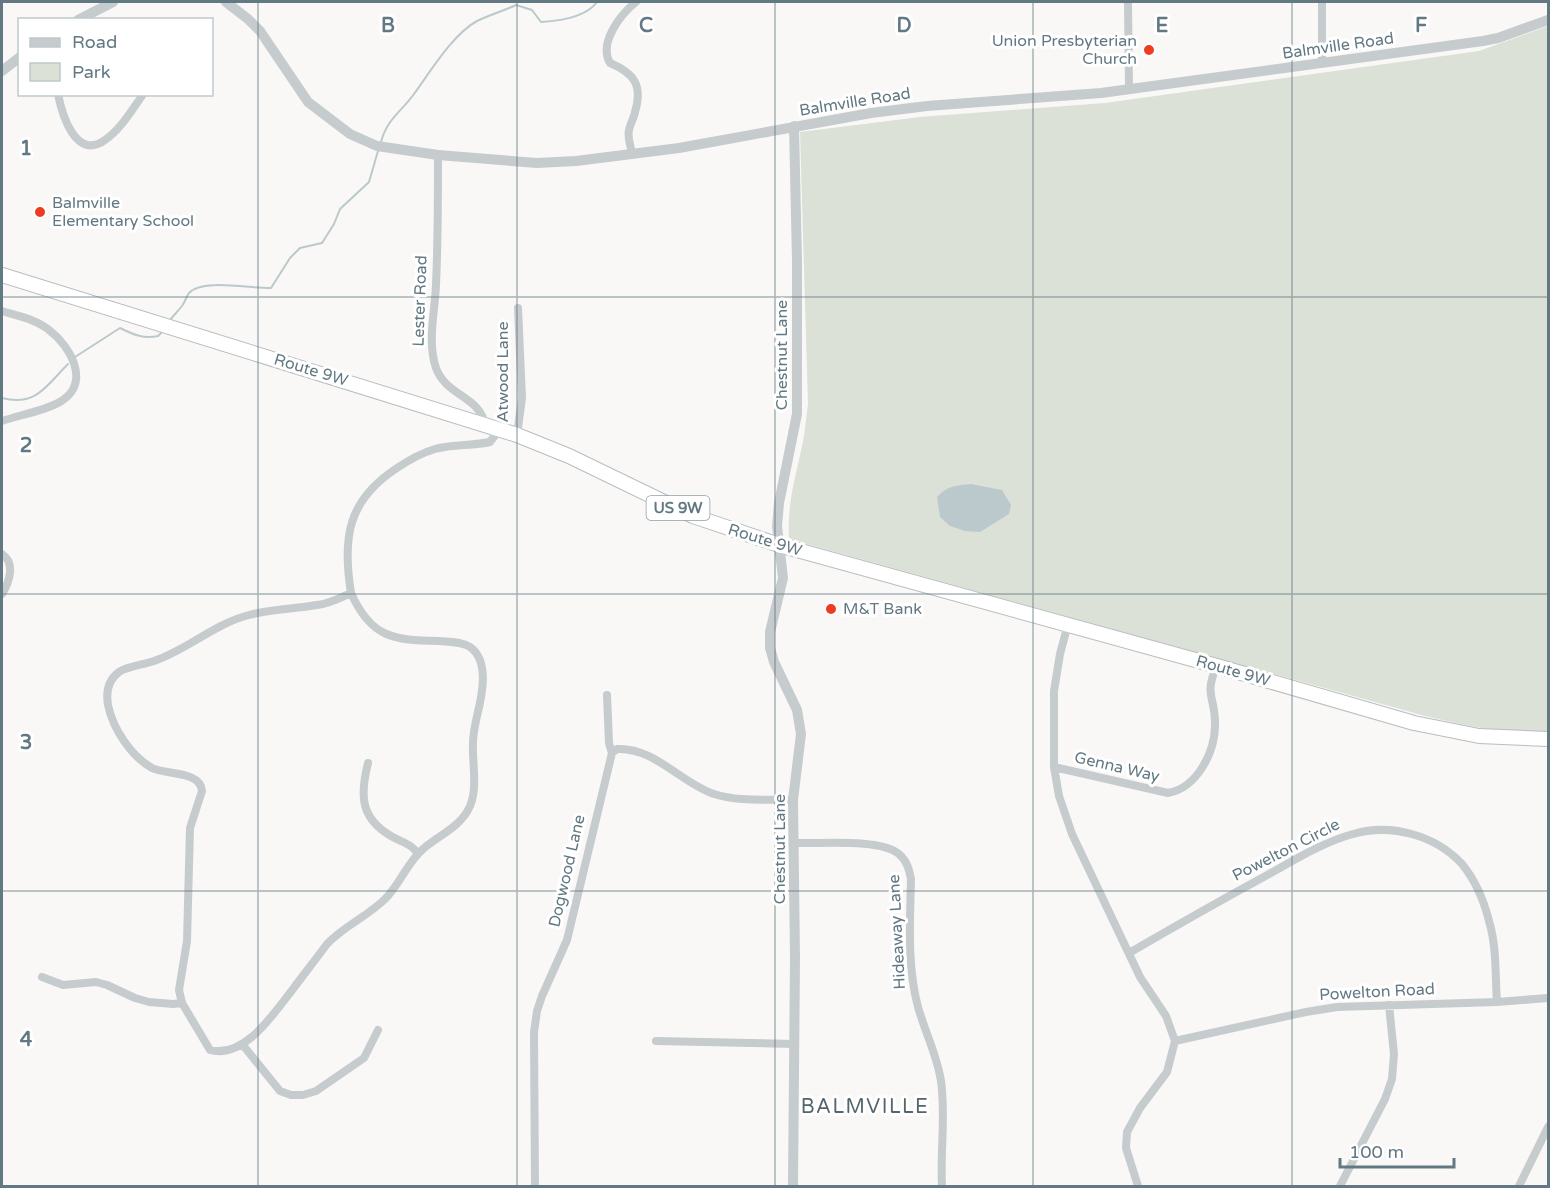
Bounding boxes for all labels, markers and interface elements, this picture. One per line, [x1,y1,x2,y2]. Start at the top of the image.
text: B [381,14,395,38]
text: C [639,14,653,38]
text: D [896,14,912,38]
text: E [1156,14,1169,38]
text: F [1415,14,1427,38]
legend [18,18,213,96]
street label: Balmville Road [1281,28,1395,64]
text: Road [72,31,117,53]
place label: Union Presbyterian Church [992,31,1137,69]
marker: Union Presbyterian Church [1142,43,1156,57]
text: Park [72,61,111,83]
street label: Balmville Road [798,83,912,121]
text: 1 [20,137,32,161]
place label: Balmville Elementary School [52,193,194,231]
marker: Balmville Elementary School [33,205,47,219]
street label: Lester Road [408,255,432,347]
street label: Chestnut Lane [772,300,792,410]
street label: Atwood Lane [493,322,513,422]
street label: Route 9W [272,349,350,391]
text: 2 [20,434,32,458]
road number: US 9W [646,496,710,520]
street label: Route 9W [726,519,804,561]
place label: M&T Bank [843,599,922,619]
marker: M&T Bank [824,602,838,616]
street label: Route 9W [1194,651,1272,691]
text: 3 [20,731,32,755]
street label: Genna Way [1072,747,1162,787]
street label: Chestnut Lane [770,794,790,904]
street label: Dogwood Lane [544,813,590,929]
street label: Powelton Circle [1229,814,1343,886]
street label: Hideaway Lane [884,874,910,990]
street label: Powelton Road [1319,979,1435,1005]
text: 4 [20,1028,33,1052]
district label: BALMVILLE [801,1095,929,1119]
scale bar [1340,1131,1454,1169]
text: 100 m [1349,1141,1404,1163]

